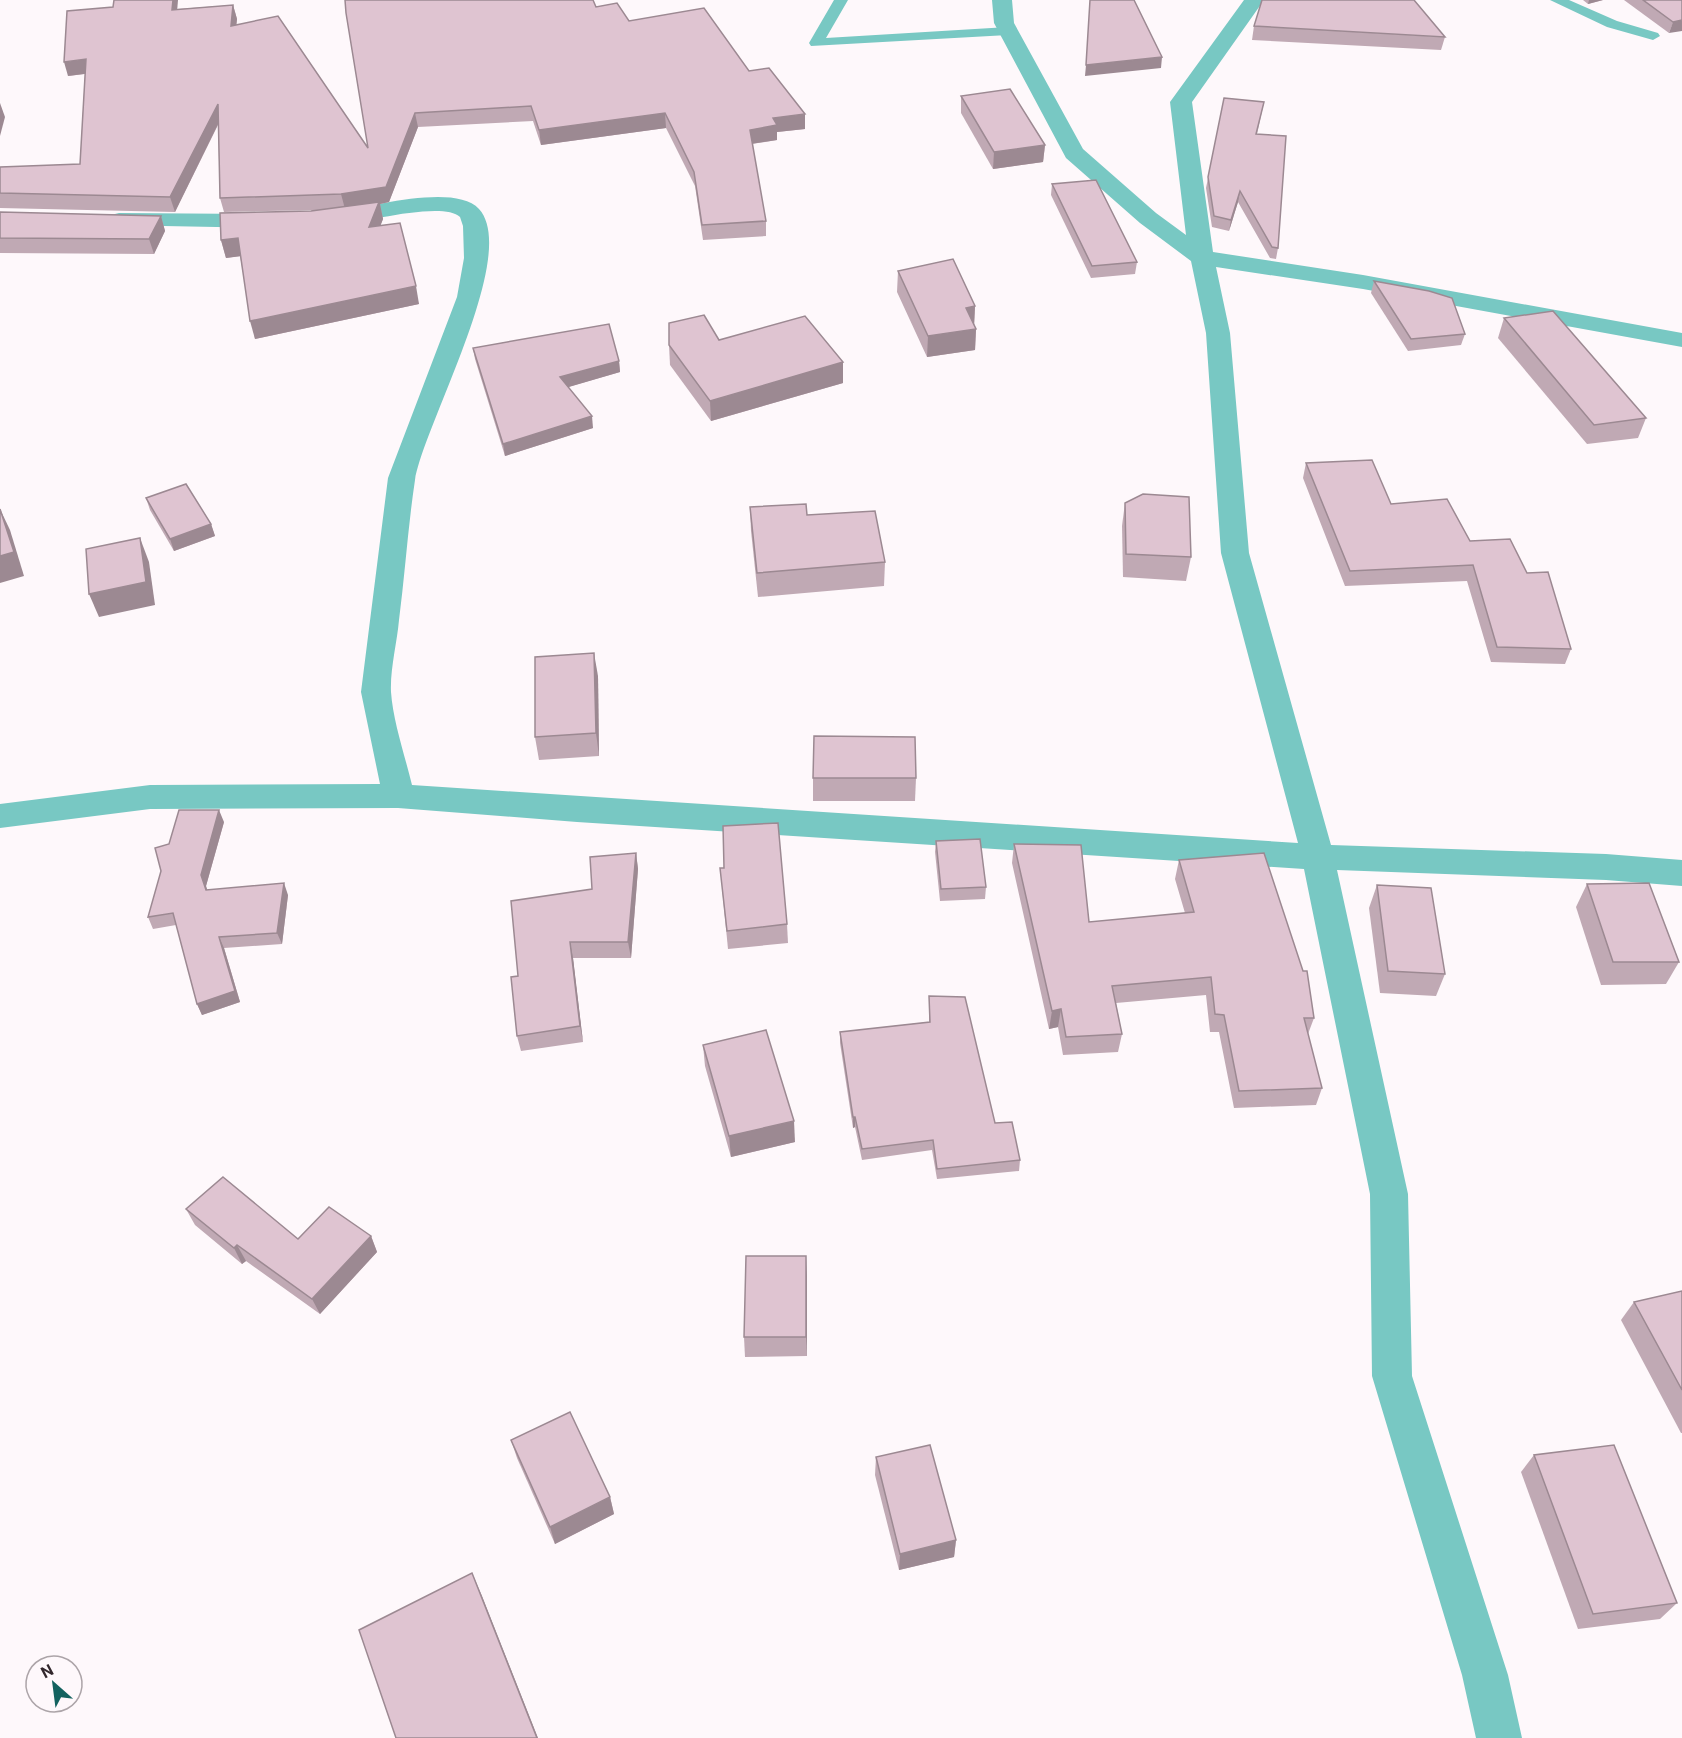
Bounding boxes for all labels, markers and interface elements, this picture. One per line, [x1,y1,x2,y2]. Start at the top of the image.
north arrow [24,1654,84,1714]
text: N [38,1660,57,1682]

